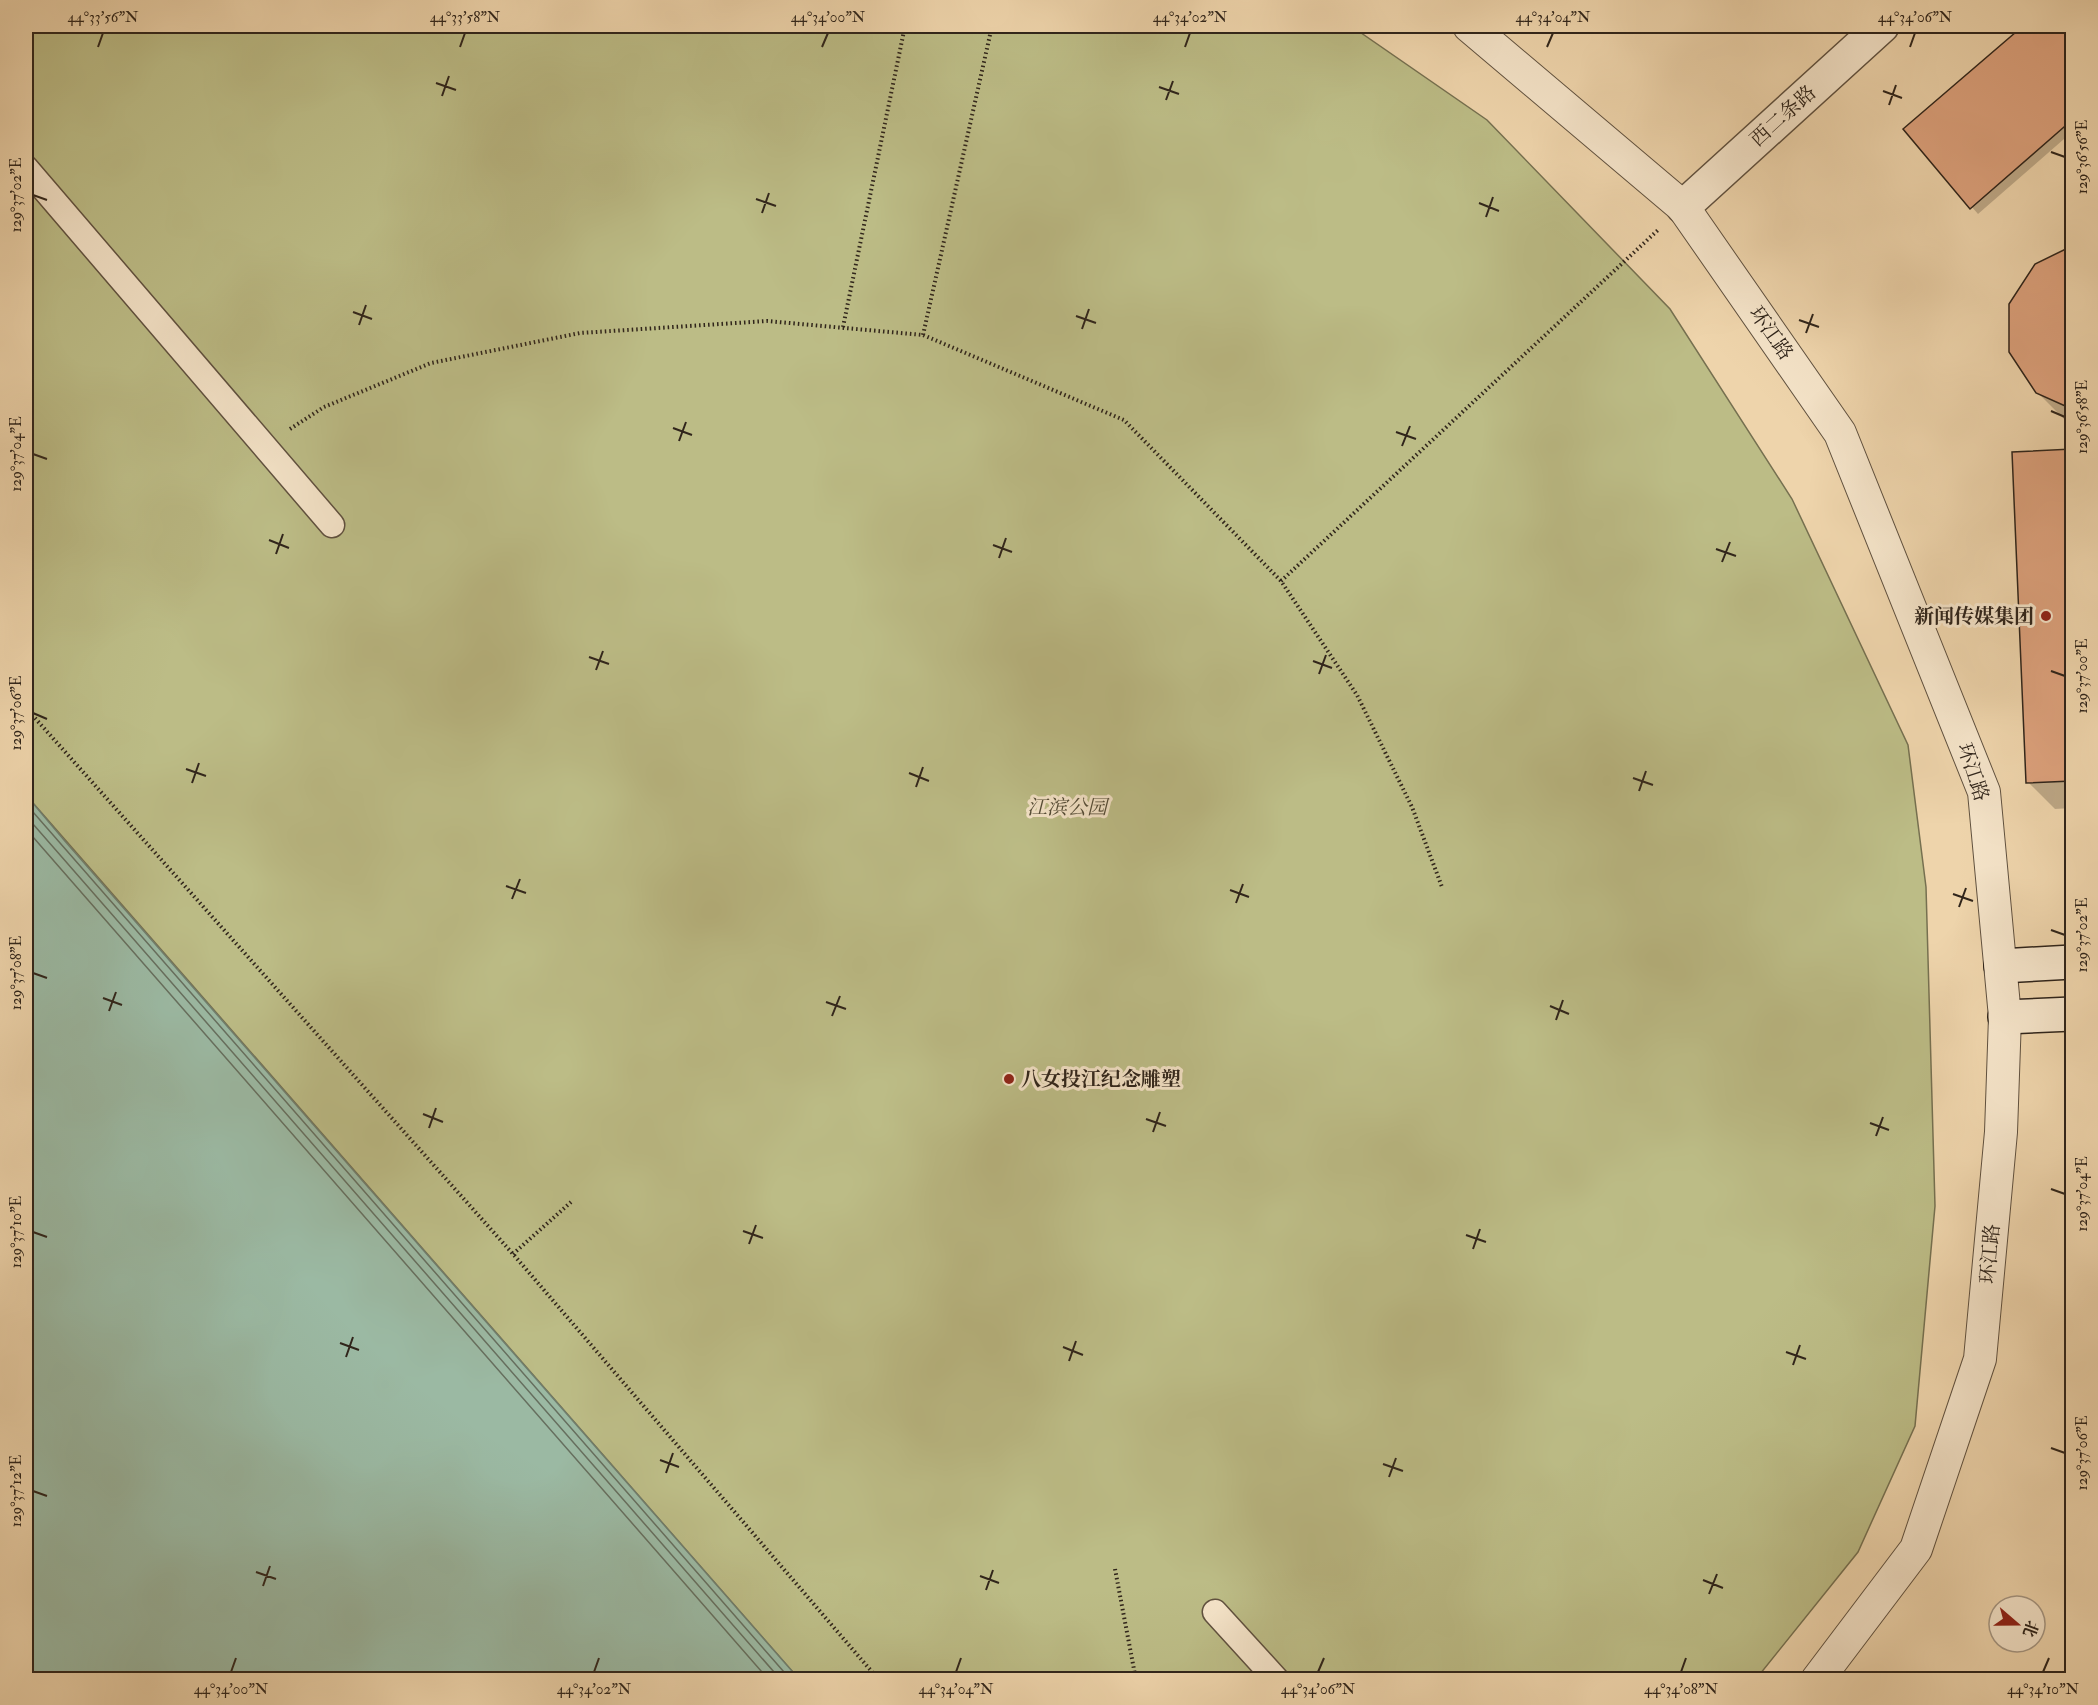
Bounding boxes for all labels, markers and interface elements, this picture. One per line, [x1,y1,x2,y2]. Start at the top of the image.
text: 44°33'56"N [68,8,139,27]
text: 44°33'58"N [430,8,501,27]
text: 44°34'00"N [791,8,866,27]
text: 44°34'02"N [1153,8,1228,27]
text: 44°34'04"N [1516,8,1591,27]
text: 44°34'06"N [1878,8,1953,27]
street label: 西二条路 [1745,80,1821,152]
text: 129°36'56"E [2073,120,2092,194]
text: 129°37'02"E [7,157,26,233]
street label: 环江路 [1744,301,1798,365]
text: 129°36'58"E [2073,380,2092,454]
text: 129°37'04"E [7,416,26,492]
place label: 新闻传媒集团 [1914,604,2034,629]
marker: 新闻传媒集团 [2039,609,2053,623]
text: 129°37'00"E [2073,638,2092,714]
text: 129°37'06"E [7,675,26,751]
street label: 环江路 [1952,740,1994,804]
park label: 江滨公园 [1027,795,1110,820]
text: 129°37'02"E [2073,897,2092,973]
text: 129°37'08"E [7,936,26,1010]
place label: 八女投江纪念雕塑 [1021,1067,1181,1092]
marker: 八女投江纪念雕塑 [1002,1072,1016,1086]
text: 129°37'04"E [2073,1156,2092,1232]
text: 129°37'10"E [7,1195,26,1268]
street label: 环江路 [1975,1223,2005,1285]
text: 129°37'06"E [2073,1415,2092,1491]
text: 129°37'12"E [7,1454,26,1527]
north arrow [1987,1594,2047,1654]
text: 北 [2018,1618,2042,1640]
text: 44°34'00"N [194,1680,269,1699]
text: 44°34'02"N [557,1680,632,1699]
text: 44°34'04"N [919,1680,994,1699]
text: 44°34'06"N [1281,1680,1356,1699]
text: 44°34'08"N [1644,1680,1718,1699]
text: 44°34'10"N [2007,1680,2080,1699]

